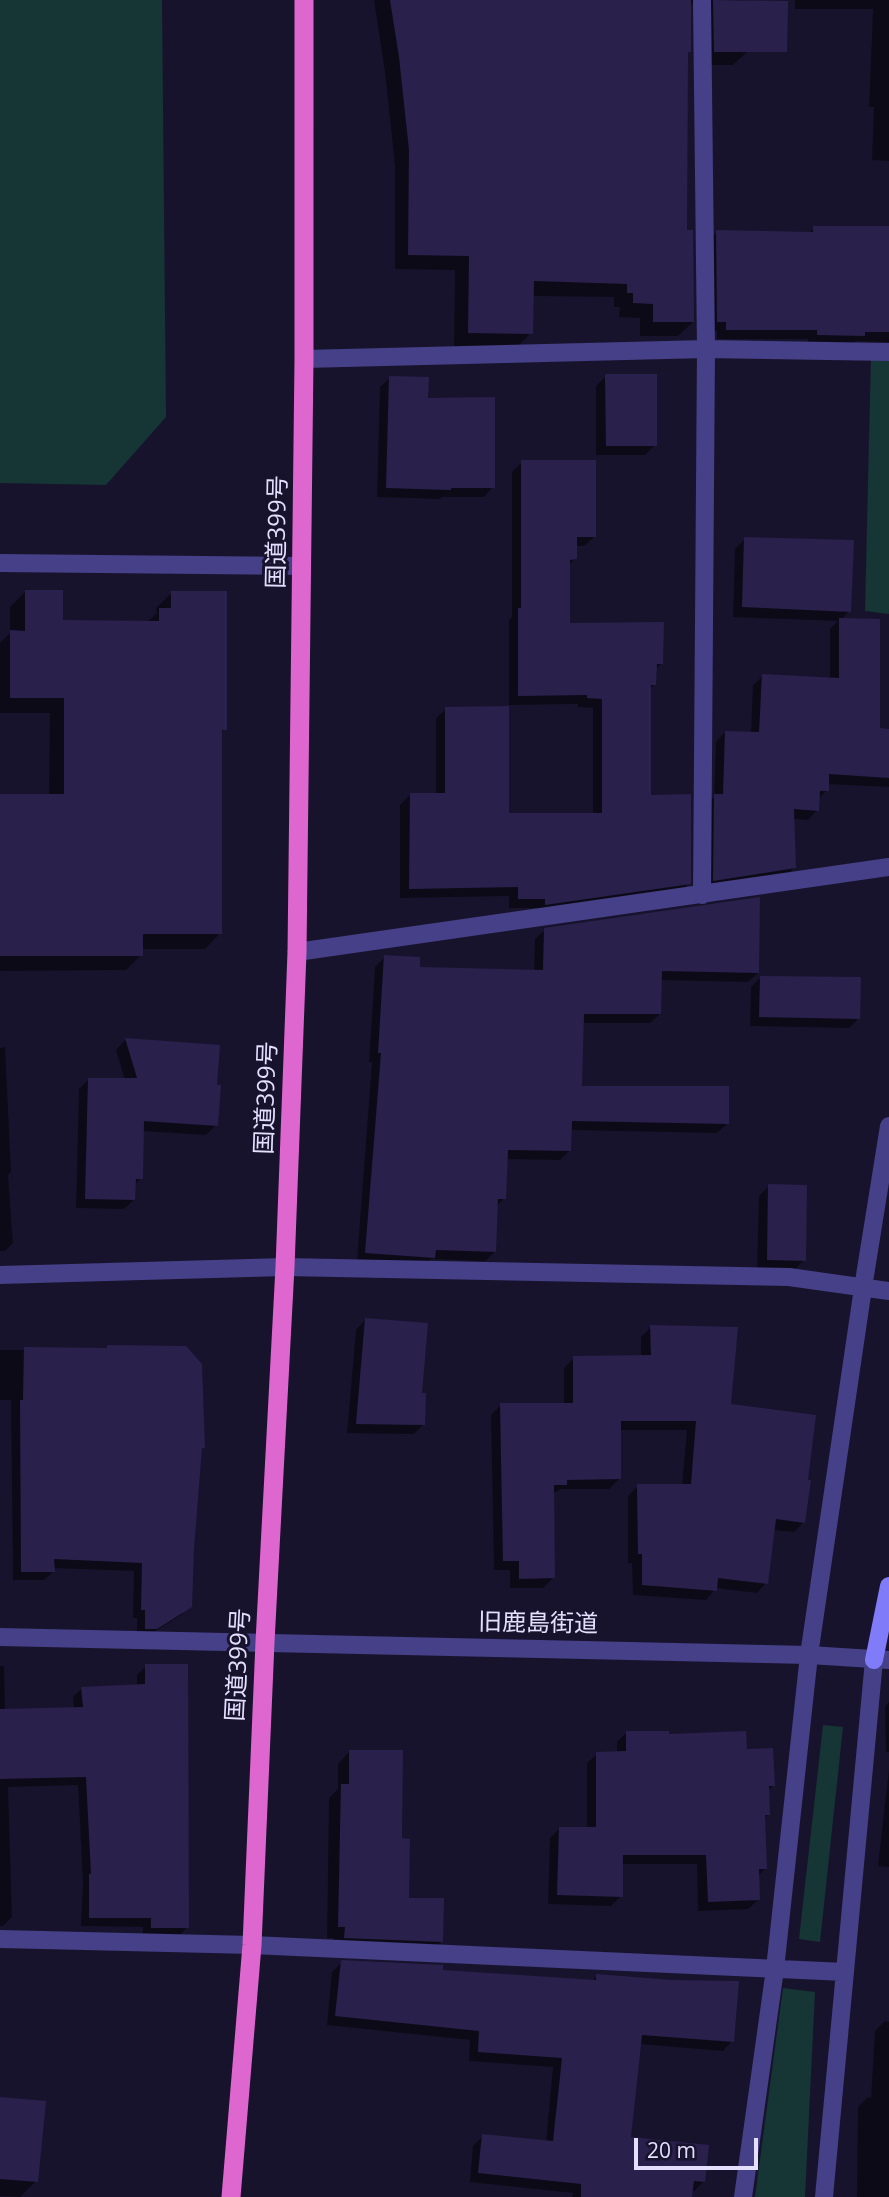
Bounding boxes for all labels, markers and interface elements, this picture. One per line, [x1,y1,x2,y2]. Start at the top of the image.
street label: 国道399号 [263,475,293,589]
street label: 国道399号 [251,1041,283,1155]
street label: 国道399号 [222,1608,256,1722]
street label: 旧鹿島街道 [478,1609,598,1639]
scale bar [637,2124,761,2168]
text: 20 m [647,2136,696,2164]

